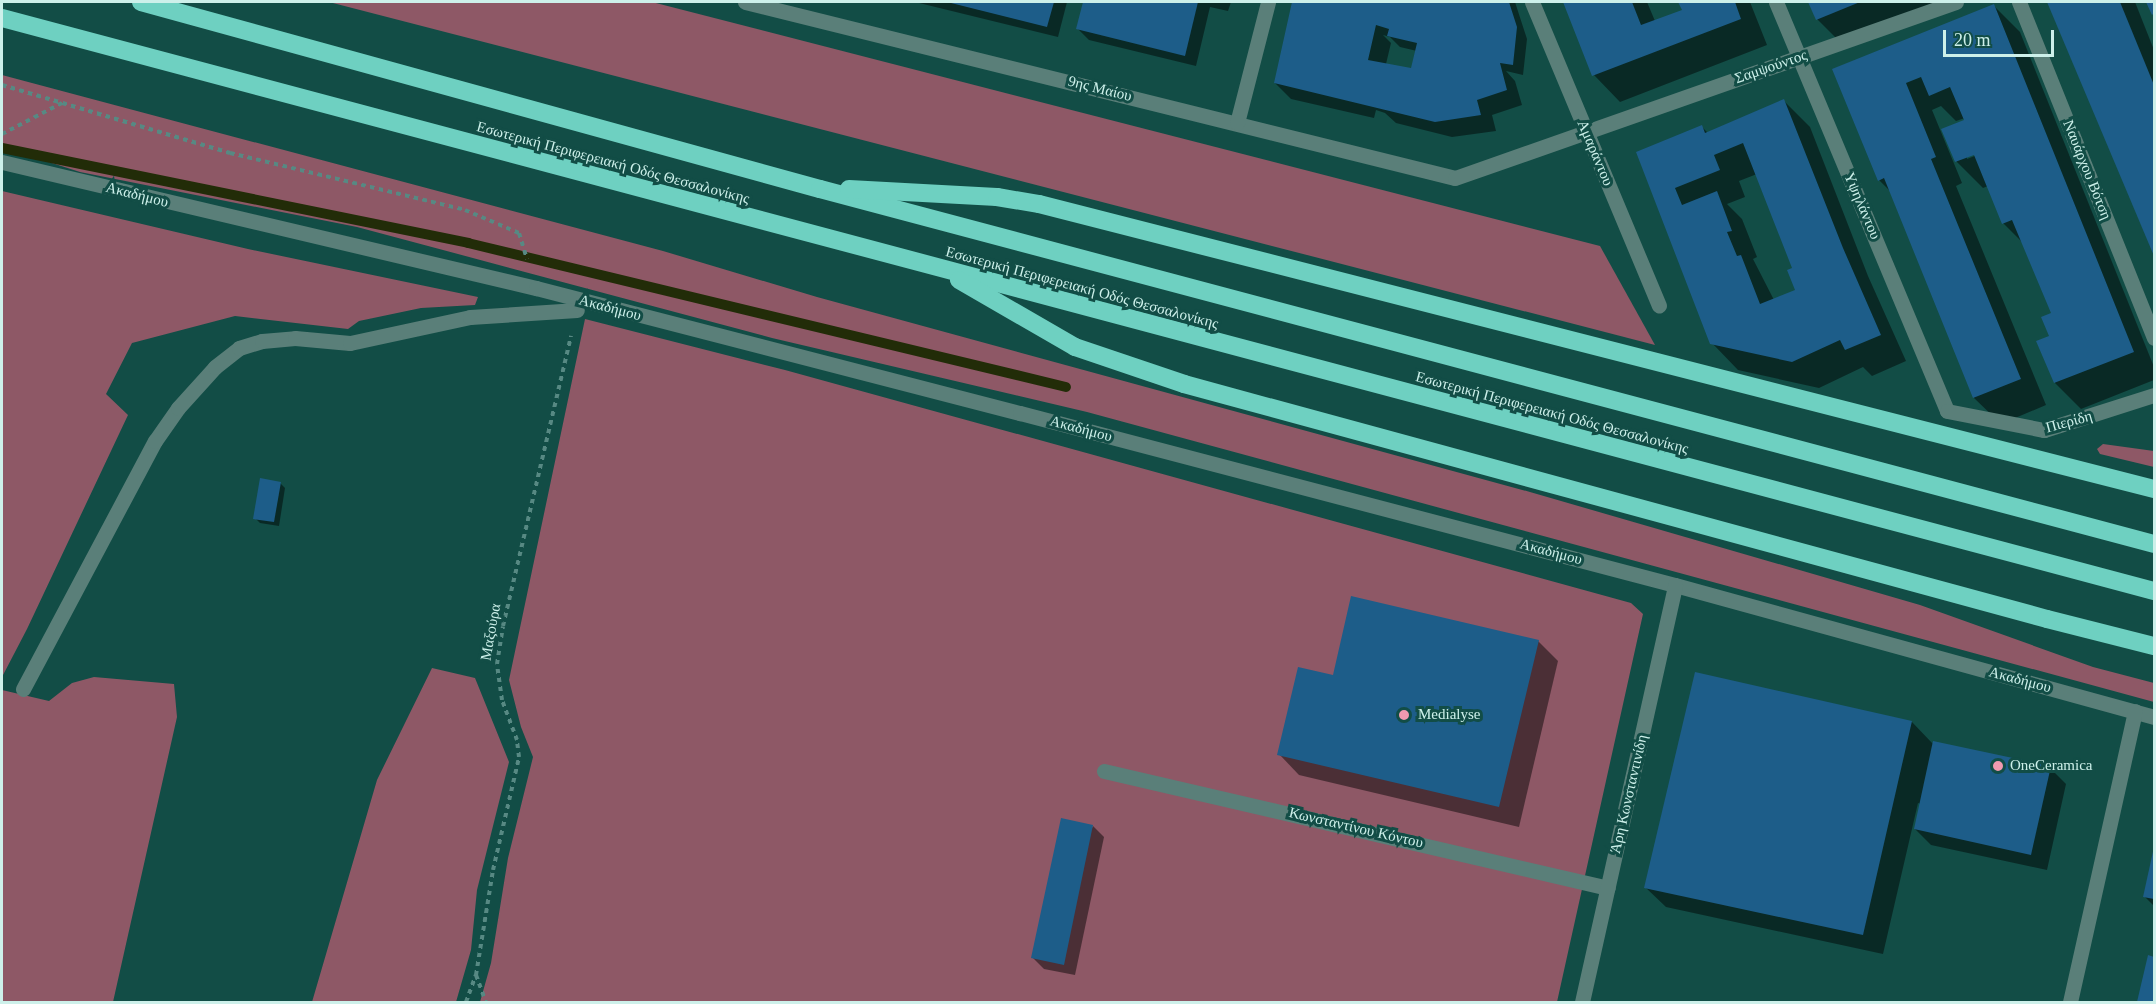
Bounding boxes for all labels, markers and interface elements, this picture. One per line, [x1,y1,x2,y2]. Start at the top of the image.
scale bar [1946,18,2057,56]
text: 20 m [1954,30,1991,50]
street label: Σαμψούντος [1733,46,1809,88]
street label: 9ης Μαίου [1066,72,1134,106]
street label: Αμαράντου [1573,117,1617,189]
street label: Εσωτερική Περιφερειακή Οδός Θεσσαλονίκης [475,118,751,208]
street label: Ναυάρχου Βότση [2059,118,2115,222]
street label: Υψηλάντου [1840,170,1884,242]
street label: Ακαδήμου [104,179,170,211]
street label: Εσωτερική Περιφερειακή Οδός Θεσσαλονίκης [944,243,1220,333]
street label: Ακαδήμου [577,291,643,325]
street label: Εσωτερική Περιφερειακή Οδός Θεσσαλονίκης [1414,368,1690,458]
street label: Πιερίδη [2044,407,2094,437]
street label: Ακαδήμου [1048,412,1114,446]
street label: Ακαδήμου [1518,535,1584,569]
street label: Μαξούρα [477,602,505,662]
street label: Ακαδήμου [1987,663,2053,697]
marker: Medialyse [1395,706,1413,724]
place label: Medialyse [1418,706,1480,724]
street label: Άρη Κωνσταντινίδη [1607,733,1651,855]
place label: OneCeramica [2010,757,2092,775]
marker: OneCeramica [1991,759,2005,773]
street label: Κωνσταντίνου Κόντου [1287,804,1425,852]

